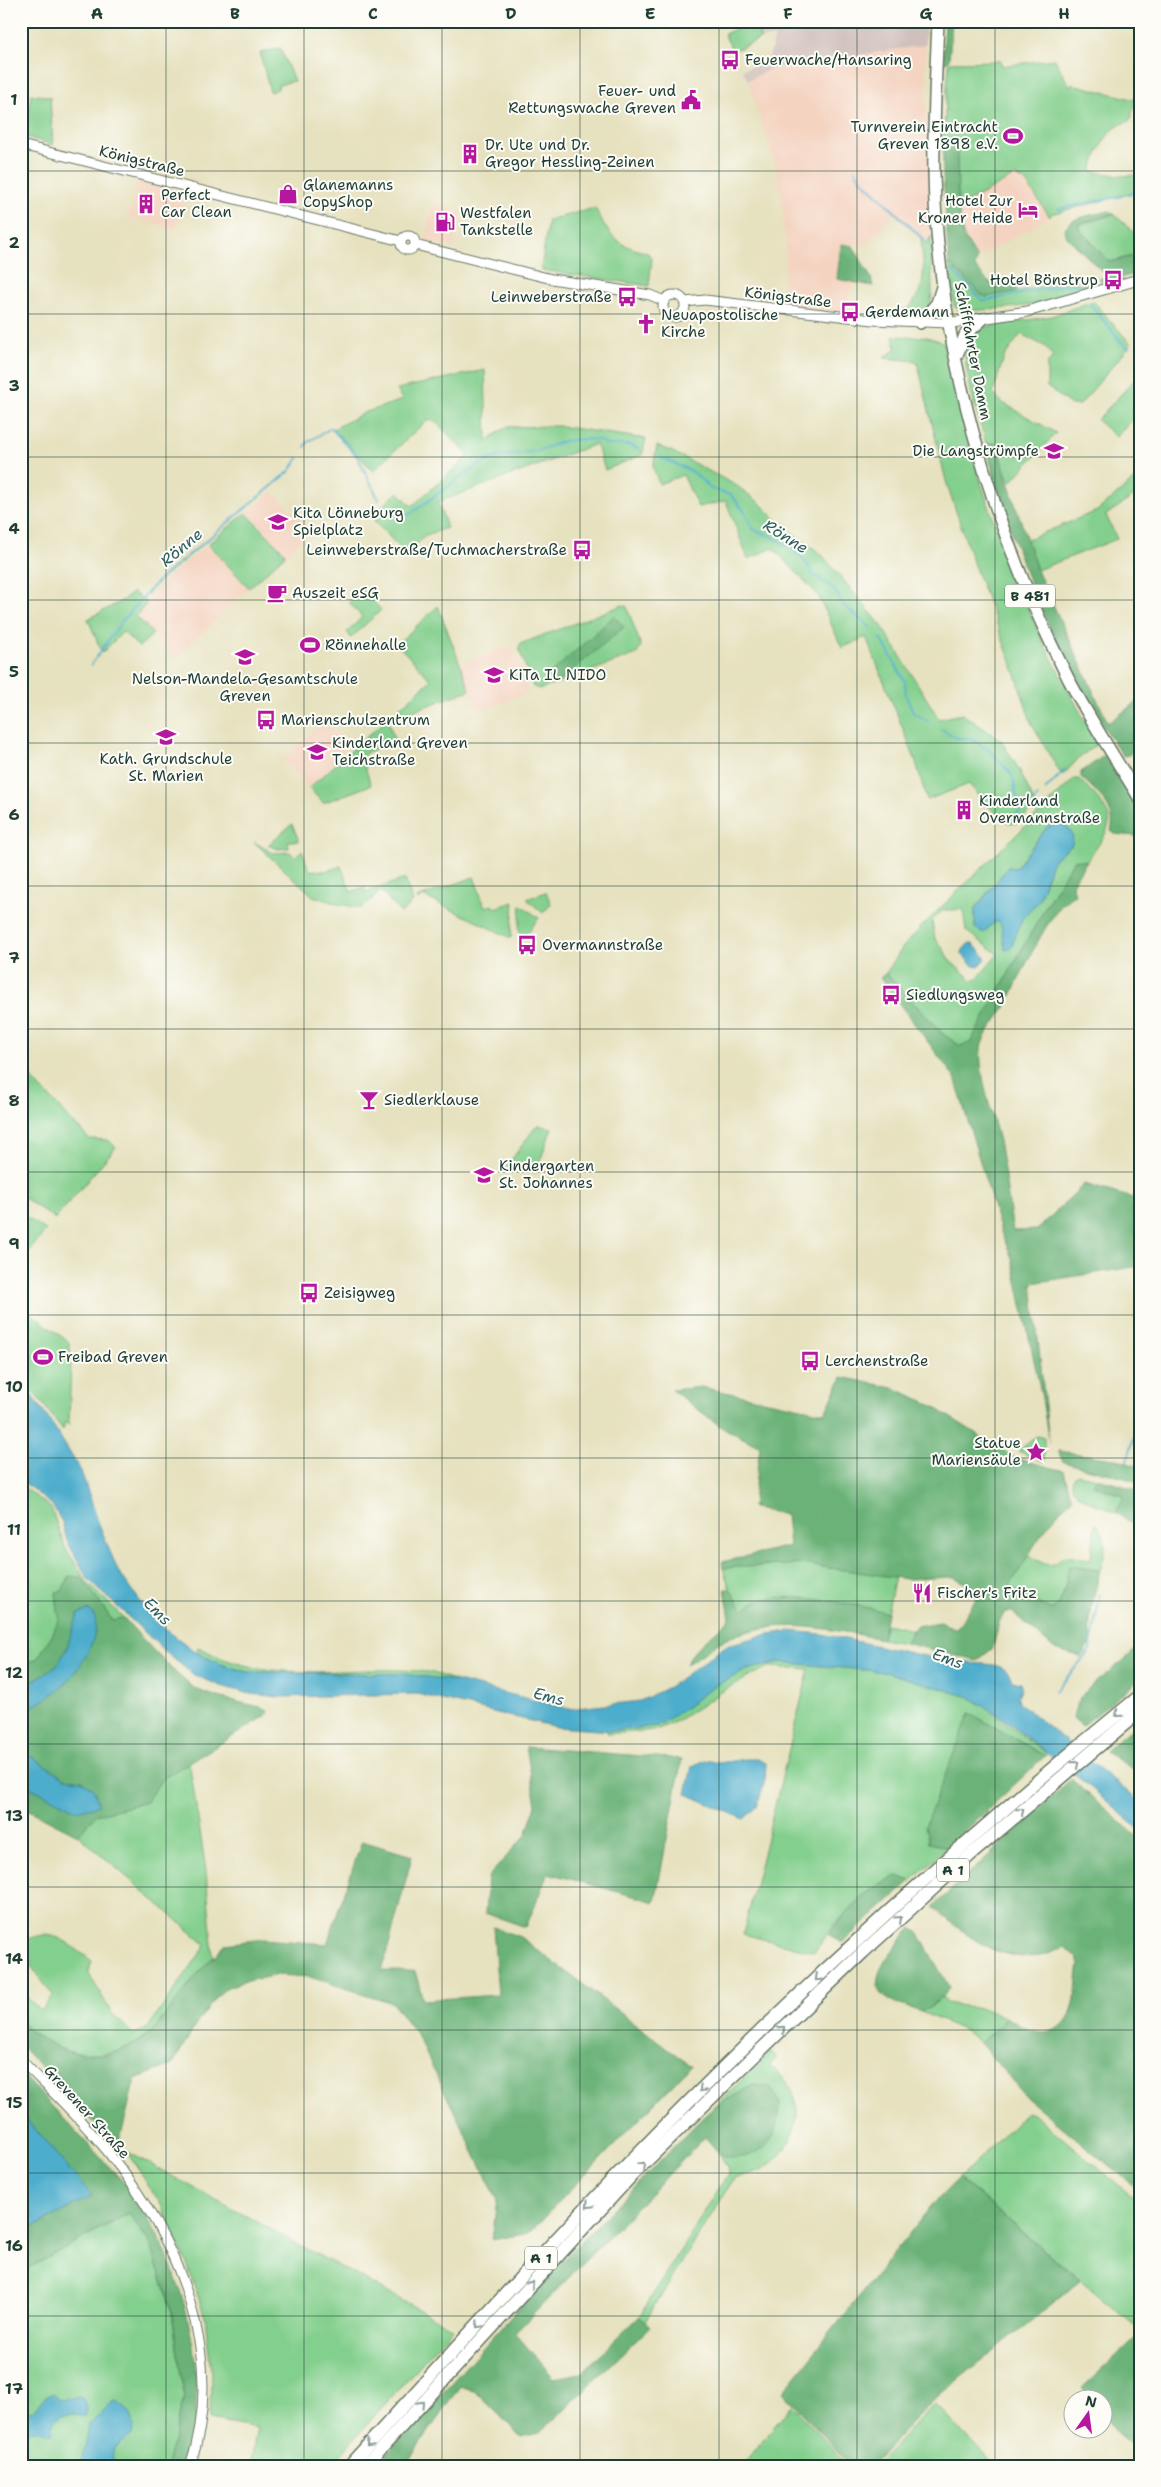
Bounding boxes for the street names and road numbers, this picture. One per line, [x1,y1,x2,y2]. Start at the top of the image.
street label: Königstraße [97,141,187,181]
street label: Schifffahrter Damm [950,280,996,422]
street label: Königstraße [743,282,833,312]
road number: B 481 [1005,584,1055,608]
road number: A 1 [937,1858,969,1882]
street label: Grevener Straße [39,2061,135,2163]
road number: A 1 [525,2246,557,2270]

